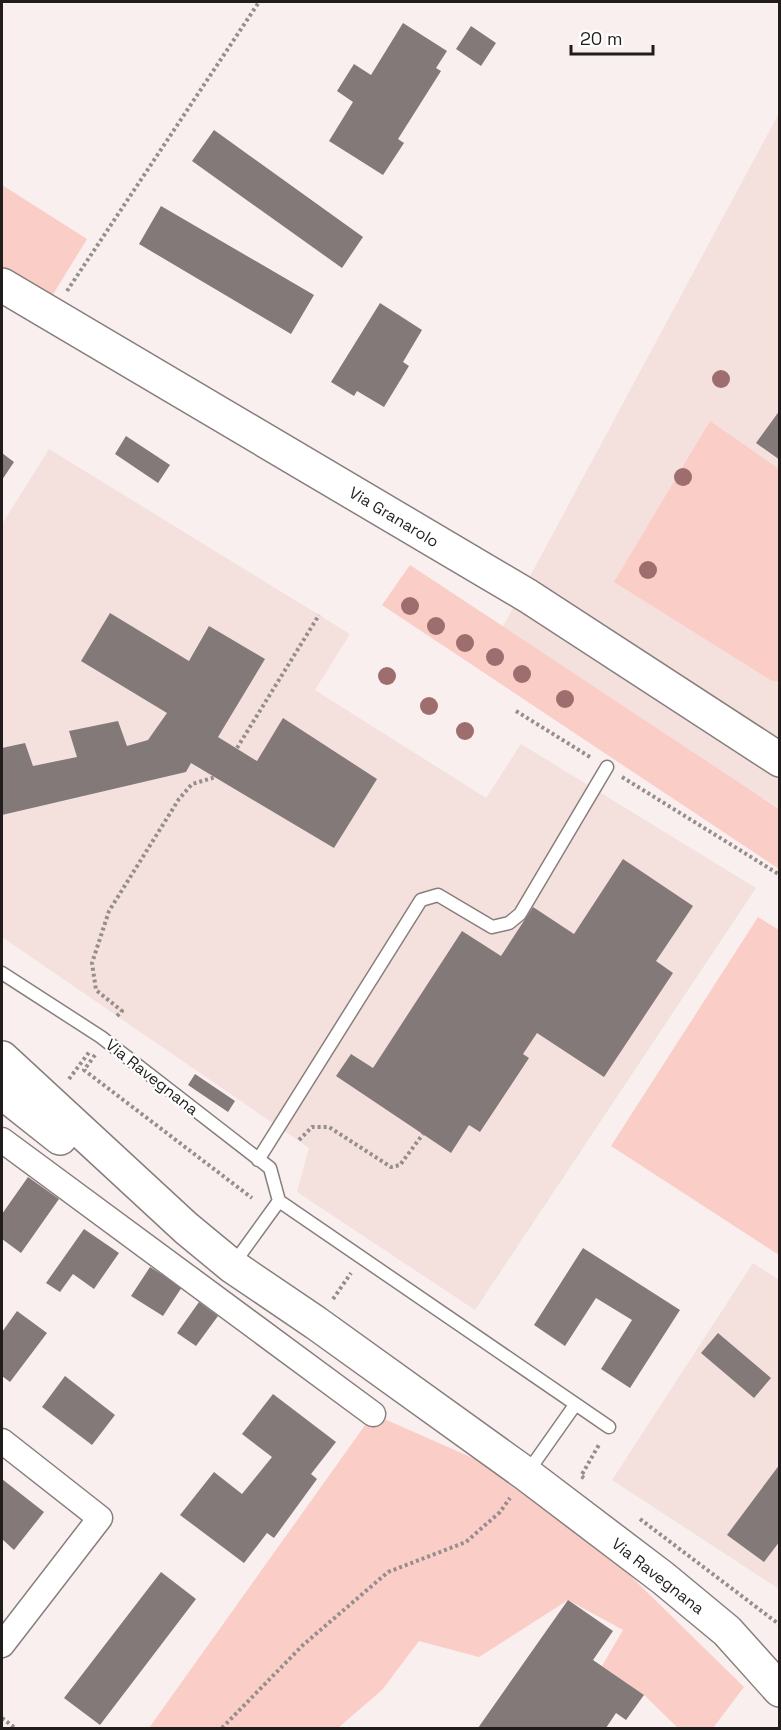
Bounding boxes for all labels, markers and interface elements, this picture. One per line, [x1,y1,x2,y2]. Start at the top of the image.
scale bar [571,18,654,56]
text: 20 m [580,27,623,50]
street label: Via Granarolo [345,482,443,552]
street label: Via Ravegnana [101,1034,203,1120]
street label: Via Ravegnana [607,1533,709,1619]

